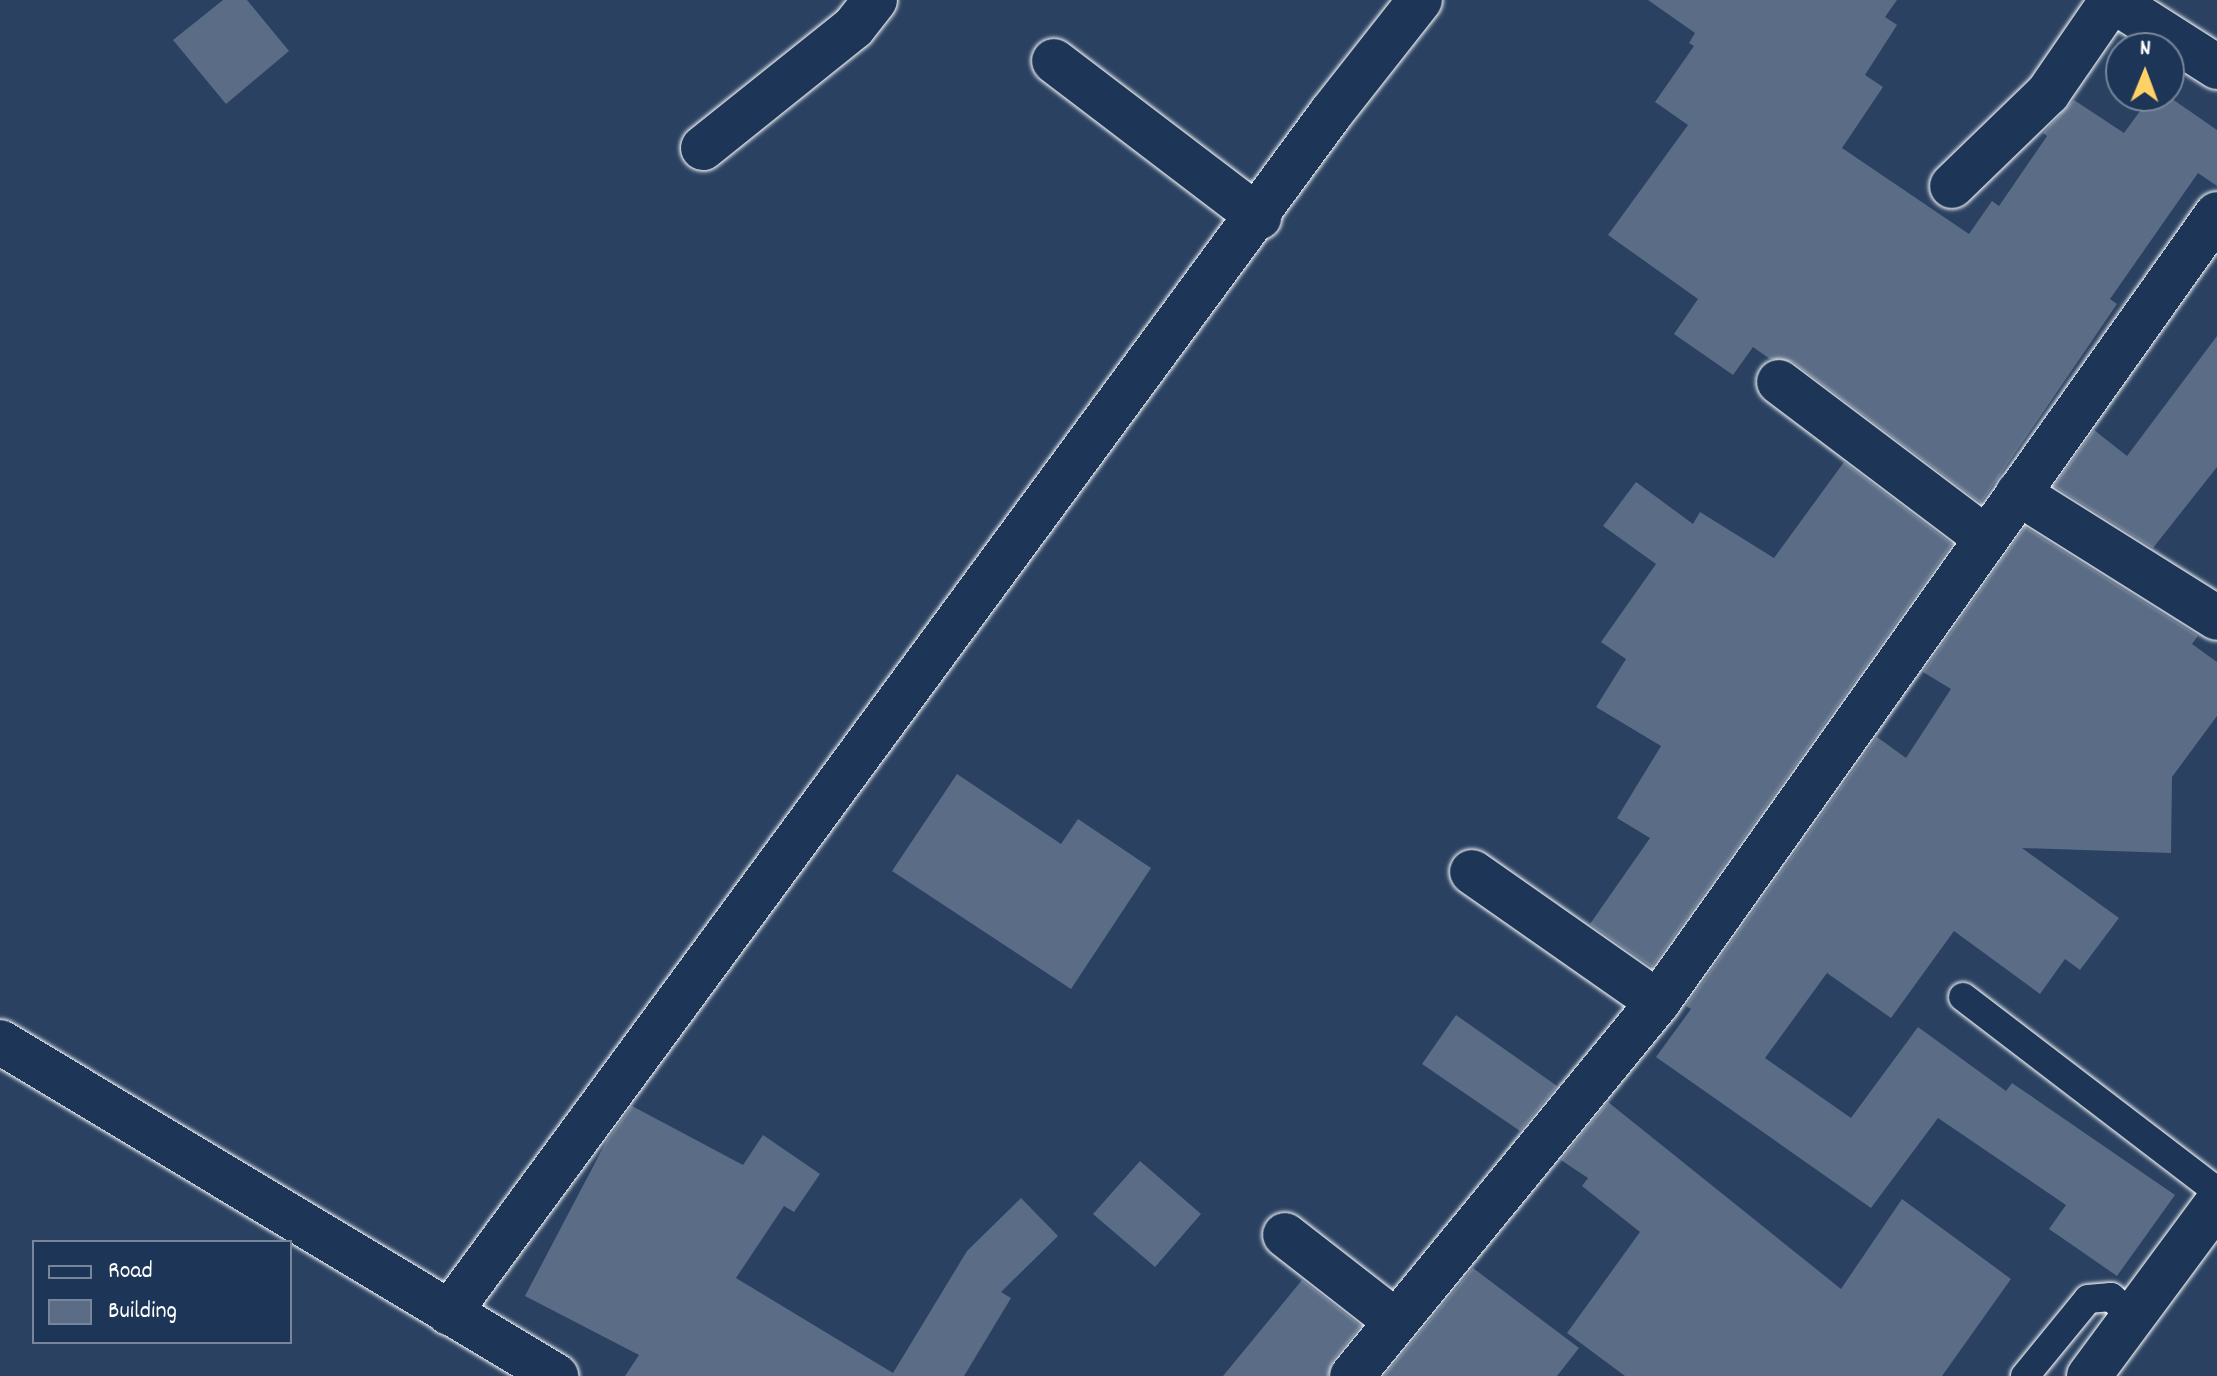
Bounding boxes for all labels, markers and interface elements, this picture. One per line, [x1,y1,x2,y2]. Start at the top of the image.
north arrow [2105,32,2185,112]
text: N [2140,34,2151,65]
legend [32,1240,292,1344]
text: Road [108,1255,153,1289]
text: Building [108,1295,177,1329]

